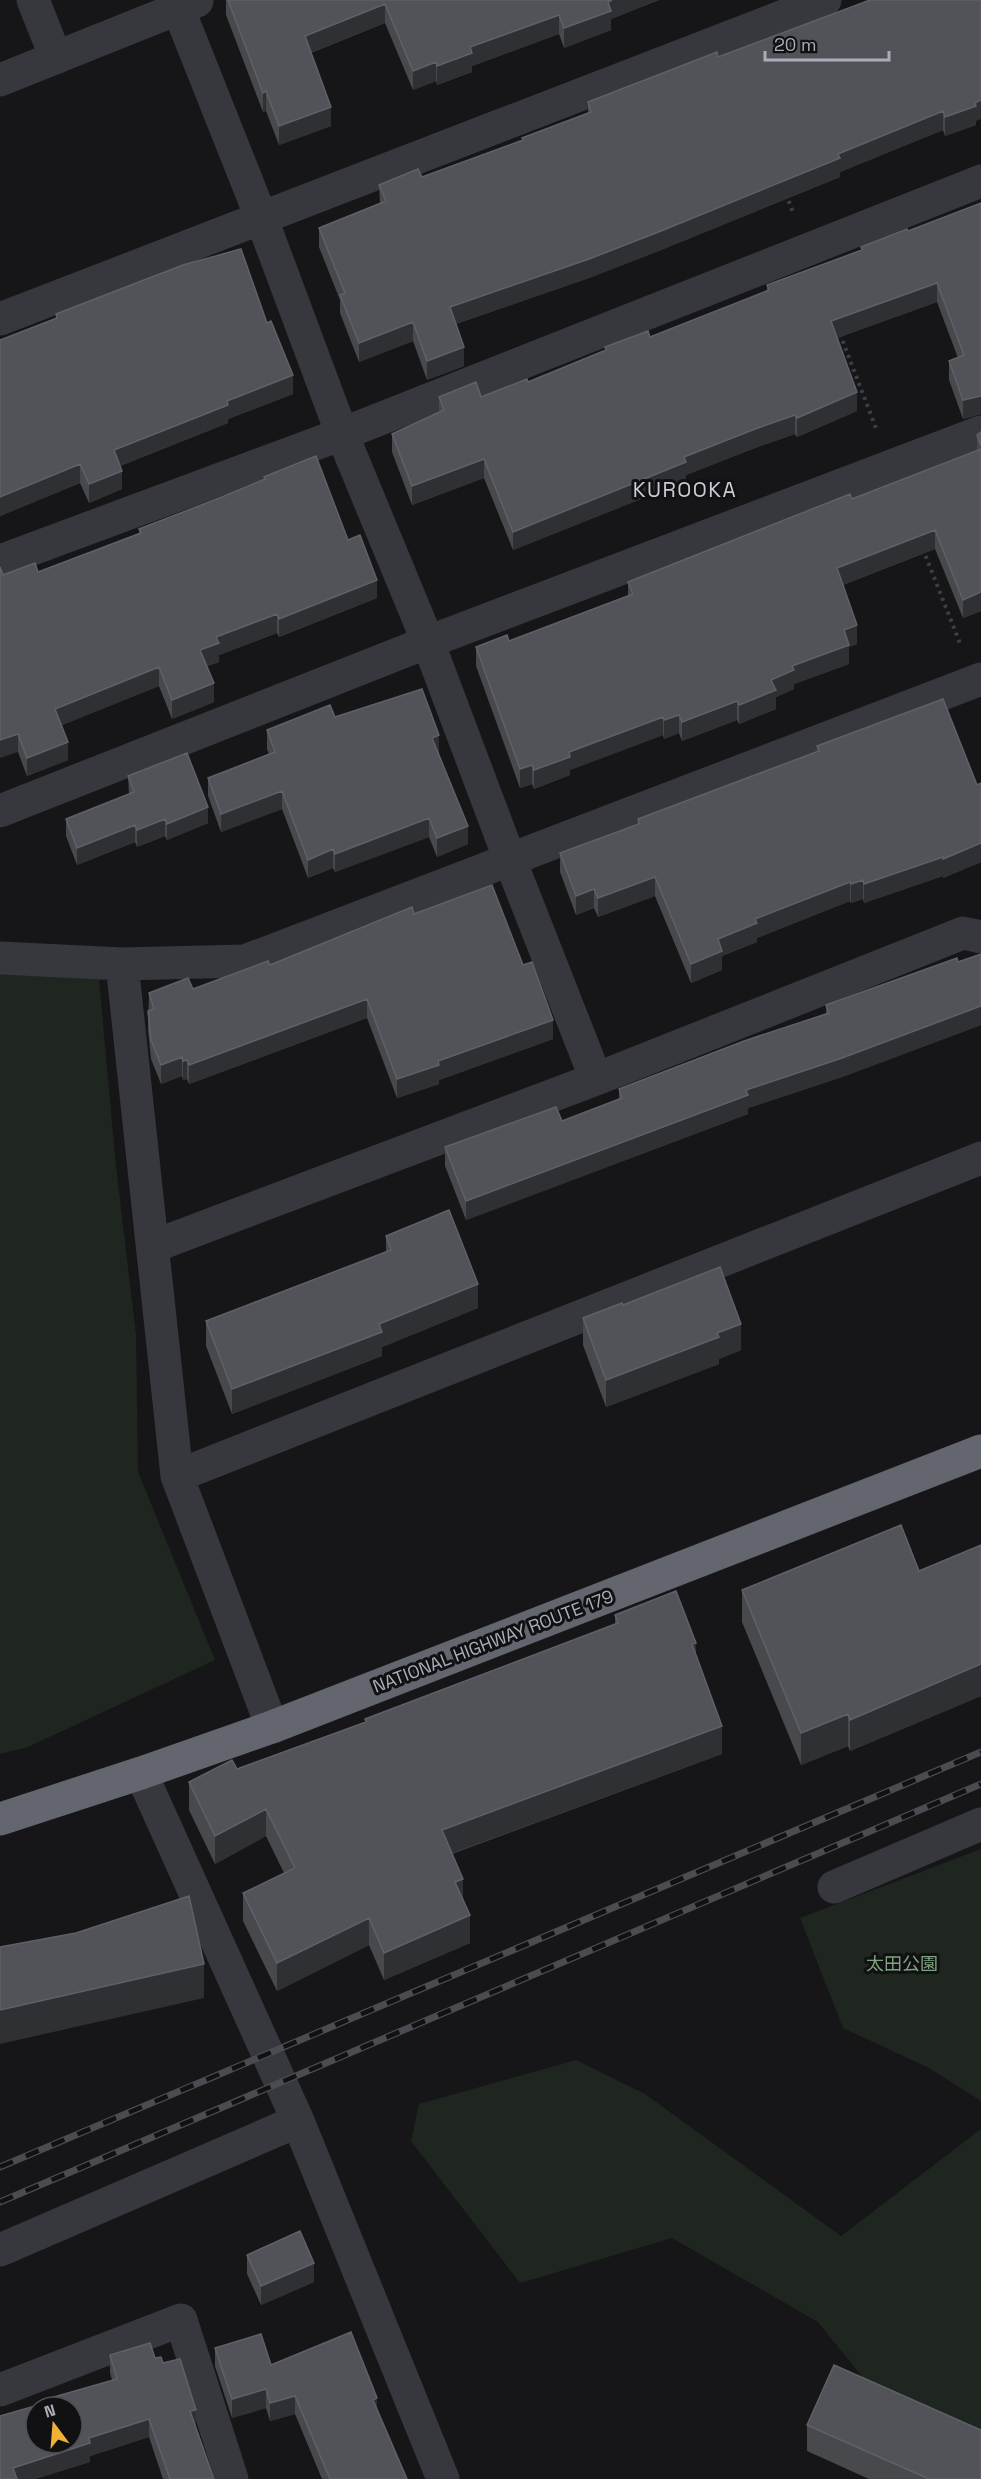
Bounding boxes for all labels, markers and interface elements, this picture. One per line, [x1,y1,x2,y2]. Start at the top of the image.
scale bar [765,24,890,62]
text: 20 m [774,33,817,56]
district label: KUROOKA [633,476,737,503]
street label: NATIONAL HIGHWAY ROUTE 179 [369,1584,617,1698]
park label: 太田公園 [866,1952,938,1975]
north arrow [24,2395,84,2455]
text: N [42,2399,58,2423]

